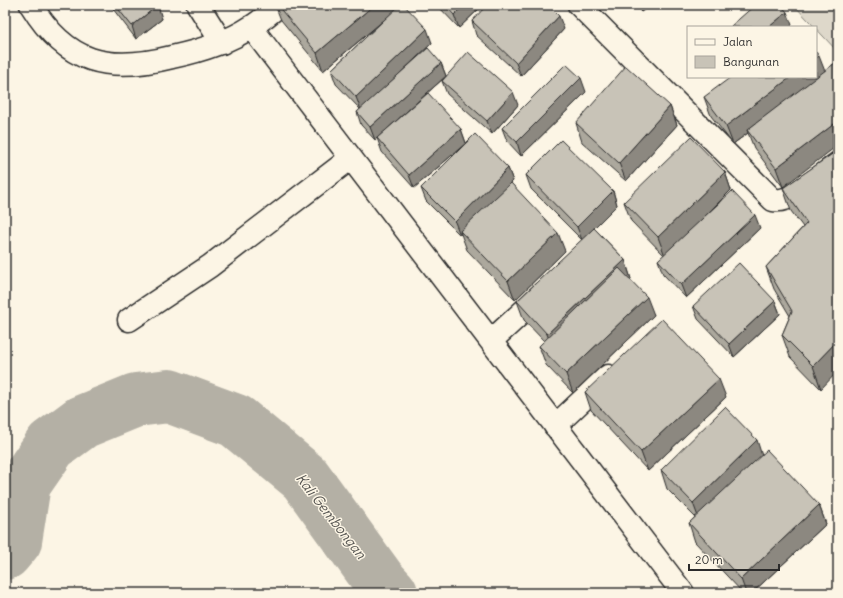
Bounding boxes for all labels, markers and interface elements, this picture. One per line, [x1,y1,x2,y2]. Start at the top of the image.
legend [687,26,817,78]
text: Jalan [723,34,752,49]
text: Bangunan [723,54,779,69]
water label: Kali Gembongan [292,470,371,563]
scale bar [689,546,779,572]
text: 20 m [695,552,723,567]

